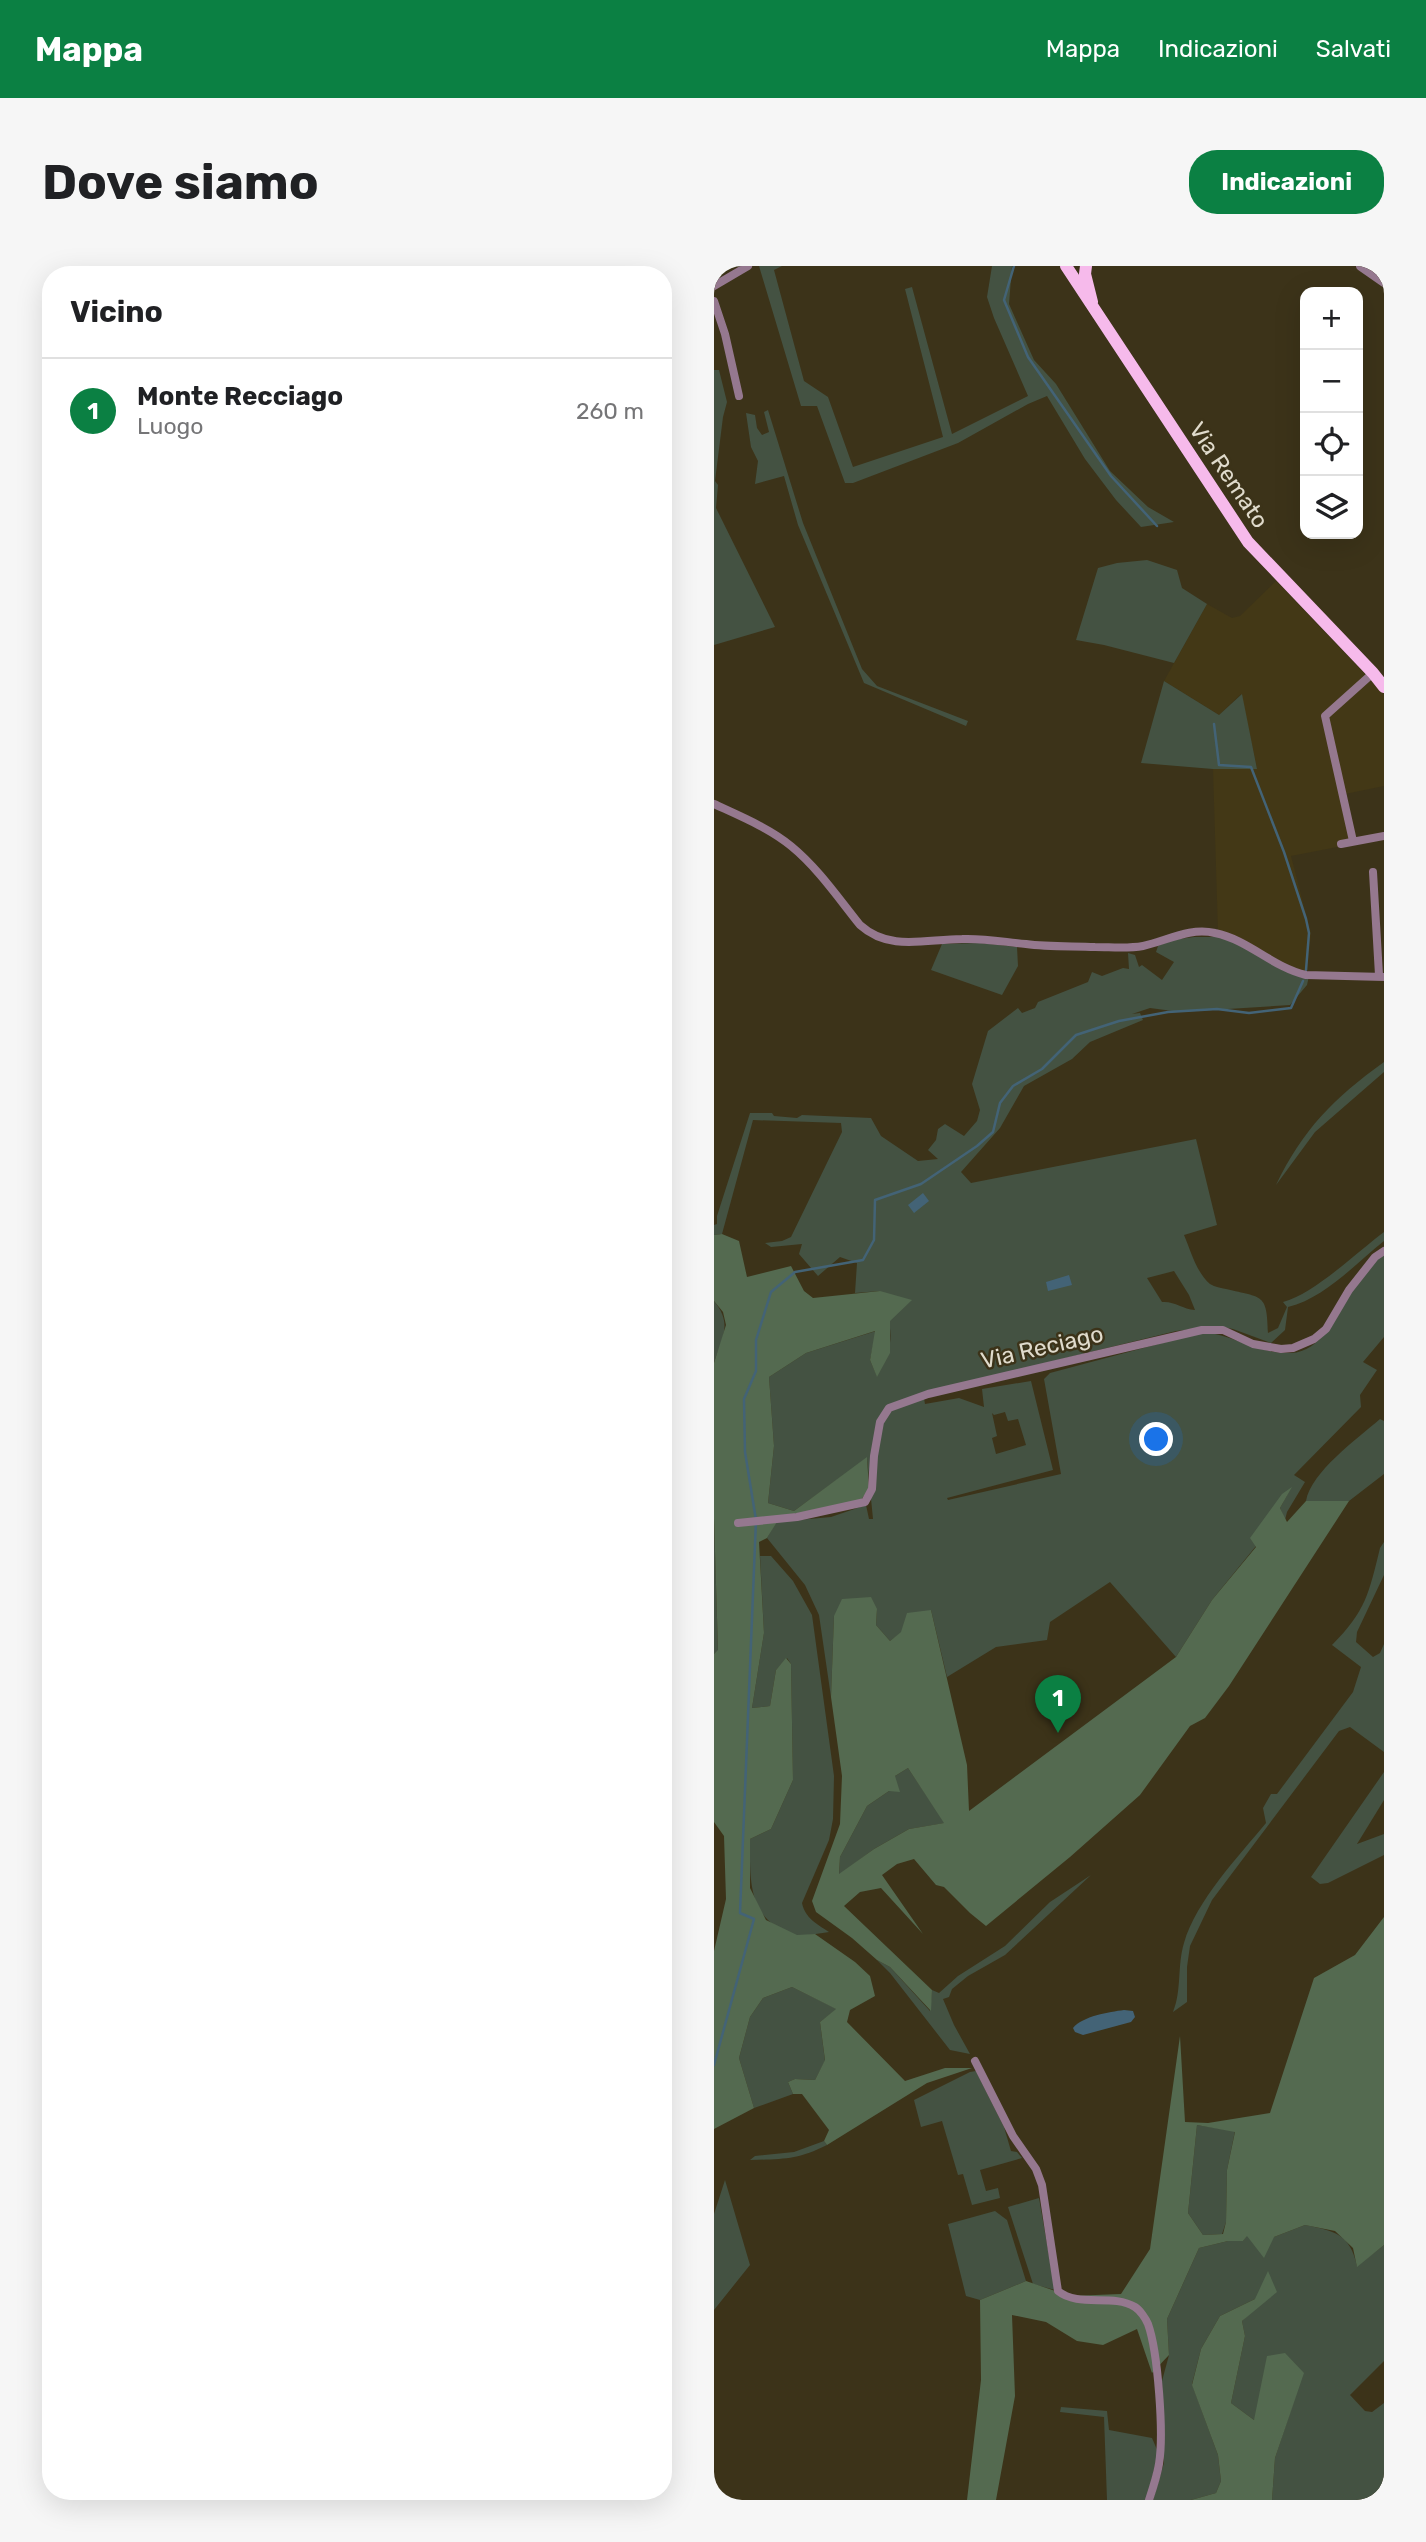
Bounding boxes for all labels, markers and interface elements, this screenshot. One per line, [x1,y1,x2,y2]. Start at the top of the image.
text: Mappa [35,30,143,69]
text: Mappa [1046,35,1120,63]
text: Indicazioni [1158,35,1278,63]
text: Salvati [1316,35,1391,63]
button: Indicazioni [1189,150,1384,214]
text: Dove siamo [42,153,319,211]
map controls [1300,287,1363,539]
button: + [1300,287,1363,350]
text: Vicino [70,294,163,330]
button: − [1300,350,1363,413]
text: Monte Recciago [137,381,343,412]
text: 1 [87,397,99,425]
text: 260 m [576,397,644,425]
text: Luogo [137,412,204,440]
button: locate [1300,413,1363,476]
street label: Via Remato [1183,417,1275,533]
button: layers [1300,476,1363,539]
street label: Via Reciago [978,1319,1106,1375]
your location [1139,1422,1173,1456]
pin: 1 [1035,1675,1081,1733]

